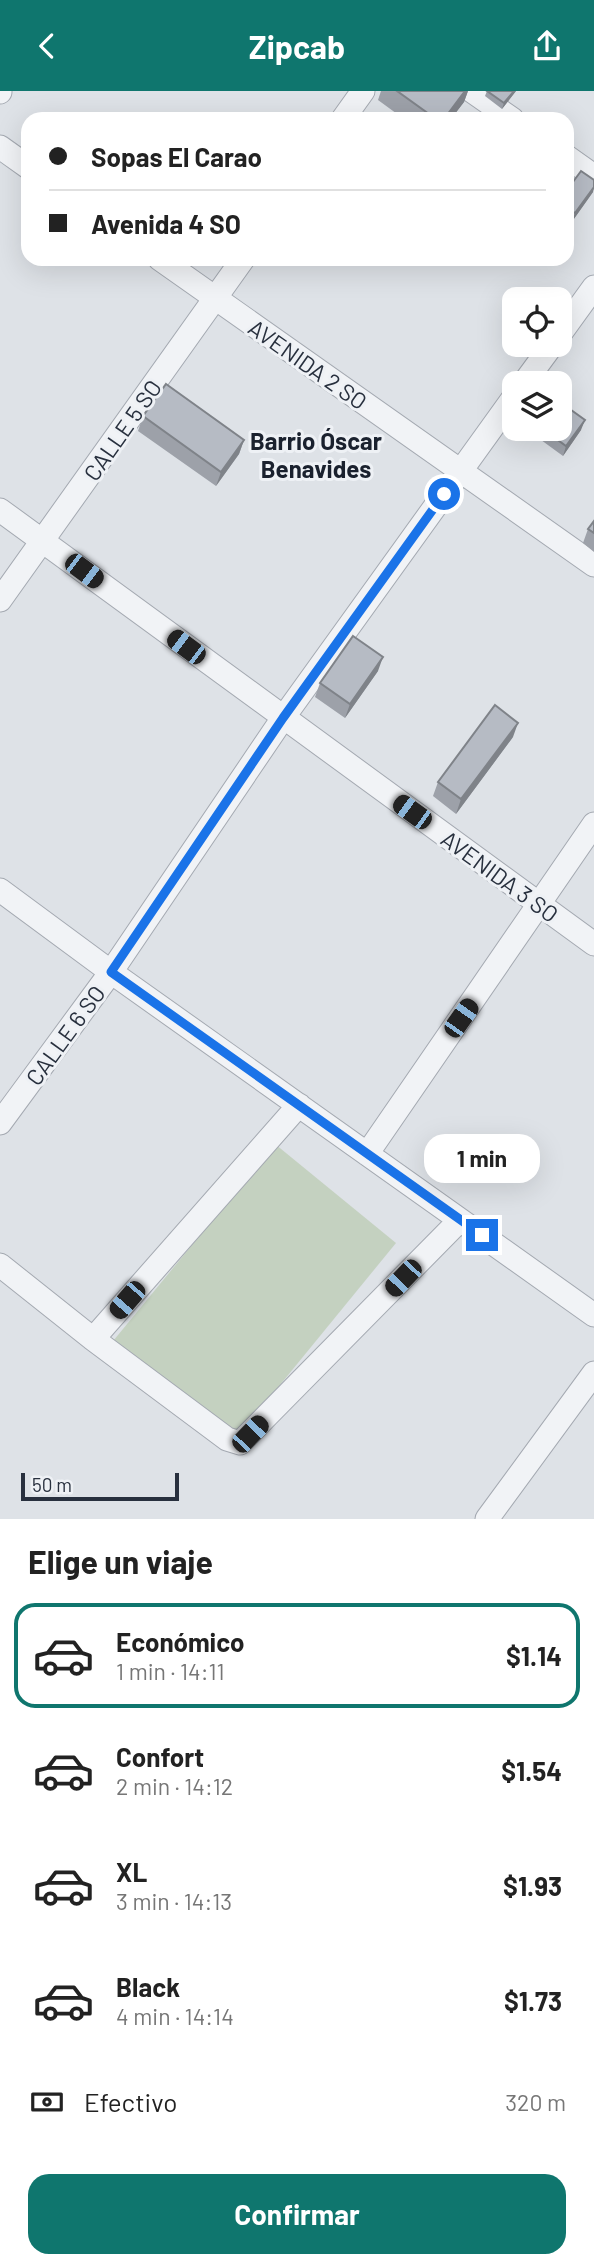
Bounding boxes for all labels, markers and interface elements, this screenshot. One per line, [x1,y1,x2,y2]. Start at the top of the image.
icon: back [28,27,66,65]
text: Zipcab [249,27,345,65]
icon: share [528,27,566,65]
text: Sopas El Carao [91,141,262,172]
text: Avenida 4 SO [91,208,241,239]
map controls [502,287,572,441]
button: locate [502,287,572,357]
street label: AVENIDA 2 SO [243,313,373,415]
button: layers [502,371,572,441]
street label: CALLE 5 SO [77,374,167,486]
district label: Barrio Óscar Benavides [250,426,382,483]
route start [428,478,460,510]
car [61,550,108,592]
car [163,626,210,668]
car [389,791,436,833]
street label: AVENIDA 3 SO [436,824,564,928]
street label: CALLE 6 SO [19,980,111,1090]
car [441,995,482,1041]
callout: 1 min [424,1133,540,1183]
text: 1 min [457,1144,507,1172]
route end [466,1219,498,1251]
car [381,1256,426,1300]
car [106,1277,149,1323]
car [228,1412,273,1456]
scale bar [21,1470,178,1502]
text: 50 m [32,1473,72,1496]
text: Elige un viaje [28,1542,213,1580]
icon: car [32,1624,95,1687]
text: Económico [116,1626,245,1657]
text: $1.14 [506,1640,562,1671]
text: 1 min · 14:11 [116,1657,225,1685]
icon: car [32,1739,95,1802]
text: Confort [116,1741,204,1772]
text: $1.54 [501,1755,562,1786]
text: 2 min · 14:12 [116,1772,233,1800]
icon: car [32,1854,95,1917]
text: XL [116,1856,147,1887]
text: $1.93 [503,1870,562,1901]
text: 3 min · 14:13 [116,1887,232,1915]
icon: car [32,1969,95,2032]
text: Black [116,1971,180,2002]
text: $1.73 [504,1985,562,2016]
text: 4 min · 14:14 [116,2002,234,2030]
icon: cash [28,2083,66,2121]
text: Efectivo [84,2086,177,2117]
text: 320 m [505,2088,566,2116]
button: Confirmar [28,2174,566,2254]

